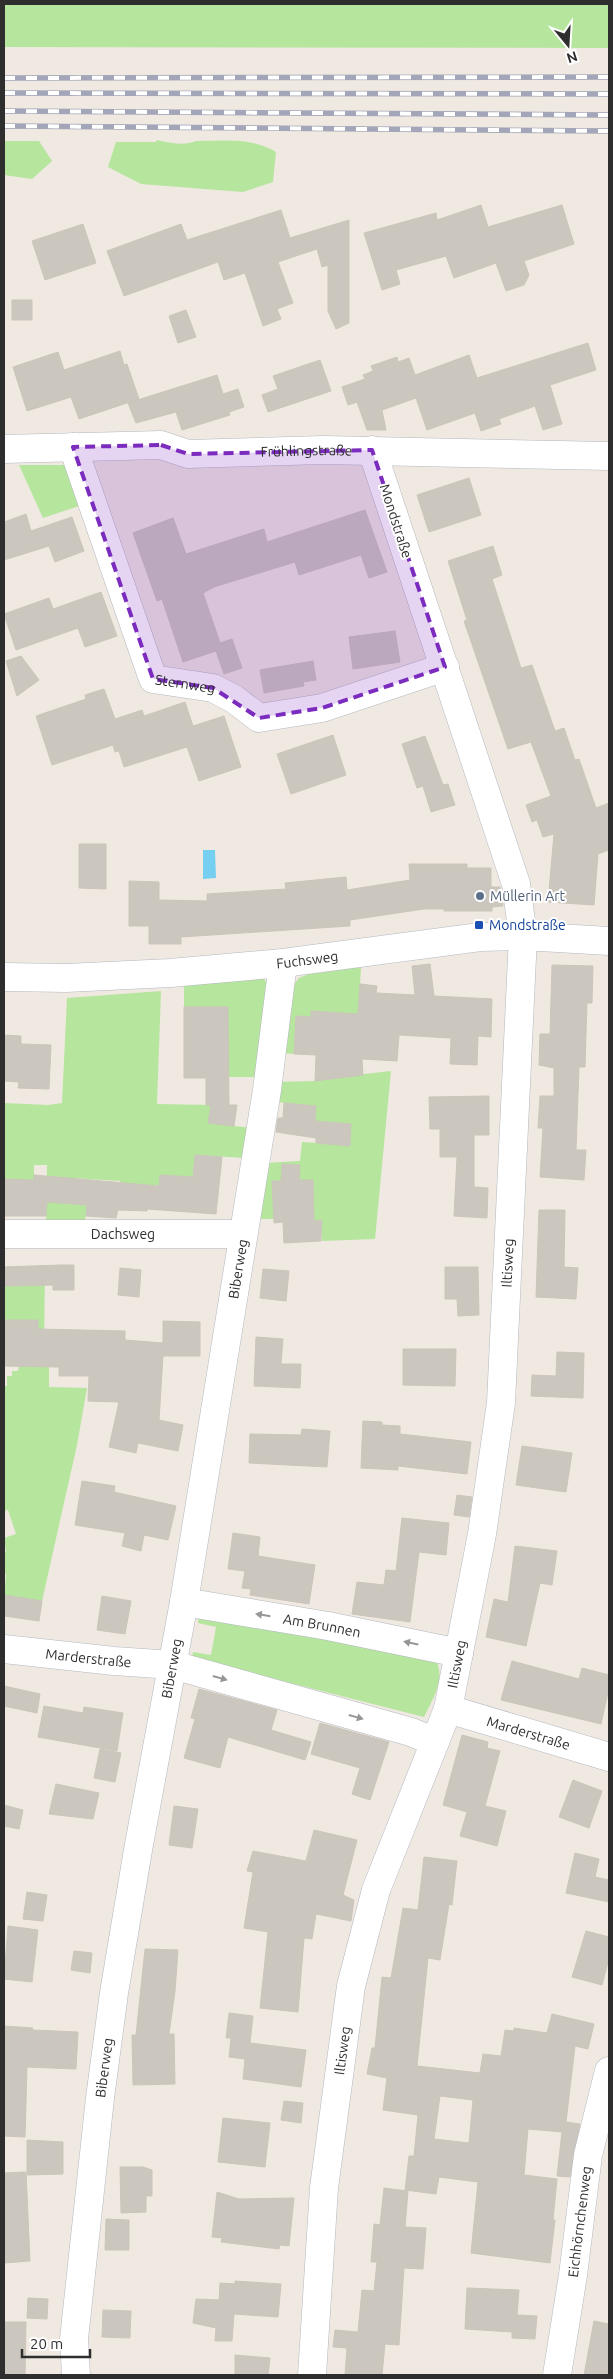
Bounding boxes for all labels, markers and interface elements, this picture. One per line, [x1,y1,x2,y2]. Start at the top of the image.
north arrow [543,20,593,70]
text: N [565,48,579,67]
street label: Frühlingstraße [260,442,353,460]
street label: Mondstraße [377,482,415,560]
street label: Sternweg [154,671,216,696]
place label: Müllerin Art [490,888,566,904]
marker: Müllerin Art [474,890,486,902]
place label: Mondstraße [489,917,566,933]
marker: Mondstraße [473,919,485,931]
street label: Fuchsweg [276,948,339,972]
street label: Dachsweg [91,1226,155,1242]
street label: Biberweg [225,1238,251,1300]
street label: Iltisweg [498,1238,517,1288]
one-way arrow [255,1611,271,1619]
street label: Am Brunnen [282,1611,362,1641]
street label: Biberweg [158,1637,185,1700]
street label: Iltisweg [444,1638,469,1690]
one-way arrow [403,1639,419,1647]
street label: Marderstraße [45,1646,132,1670]
one-way arrow [212,1675,227,1683]
one-way arrow [349,1713,364,1721]
street label: Marderstraße [485,1713,572,1753]
street label: Iltisweg [331,2025,354,2076]
street label: Biberweg [92,2037,116,2099]
street label: Eichhörnchenweg [565,2165,595,2278]
scale bar [22,2326,90,2358]
text: 20 m [30,2335,63,2352]

